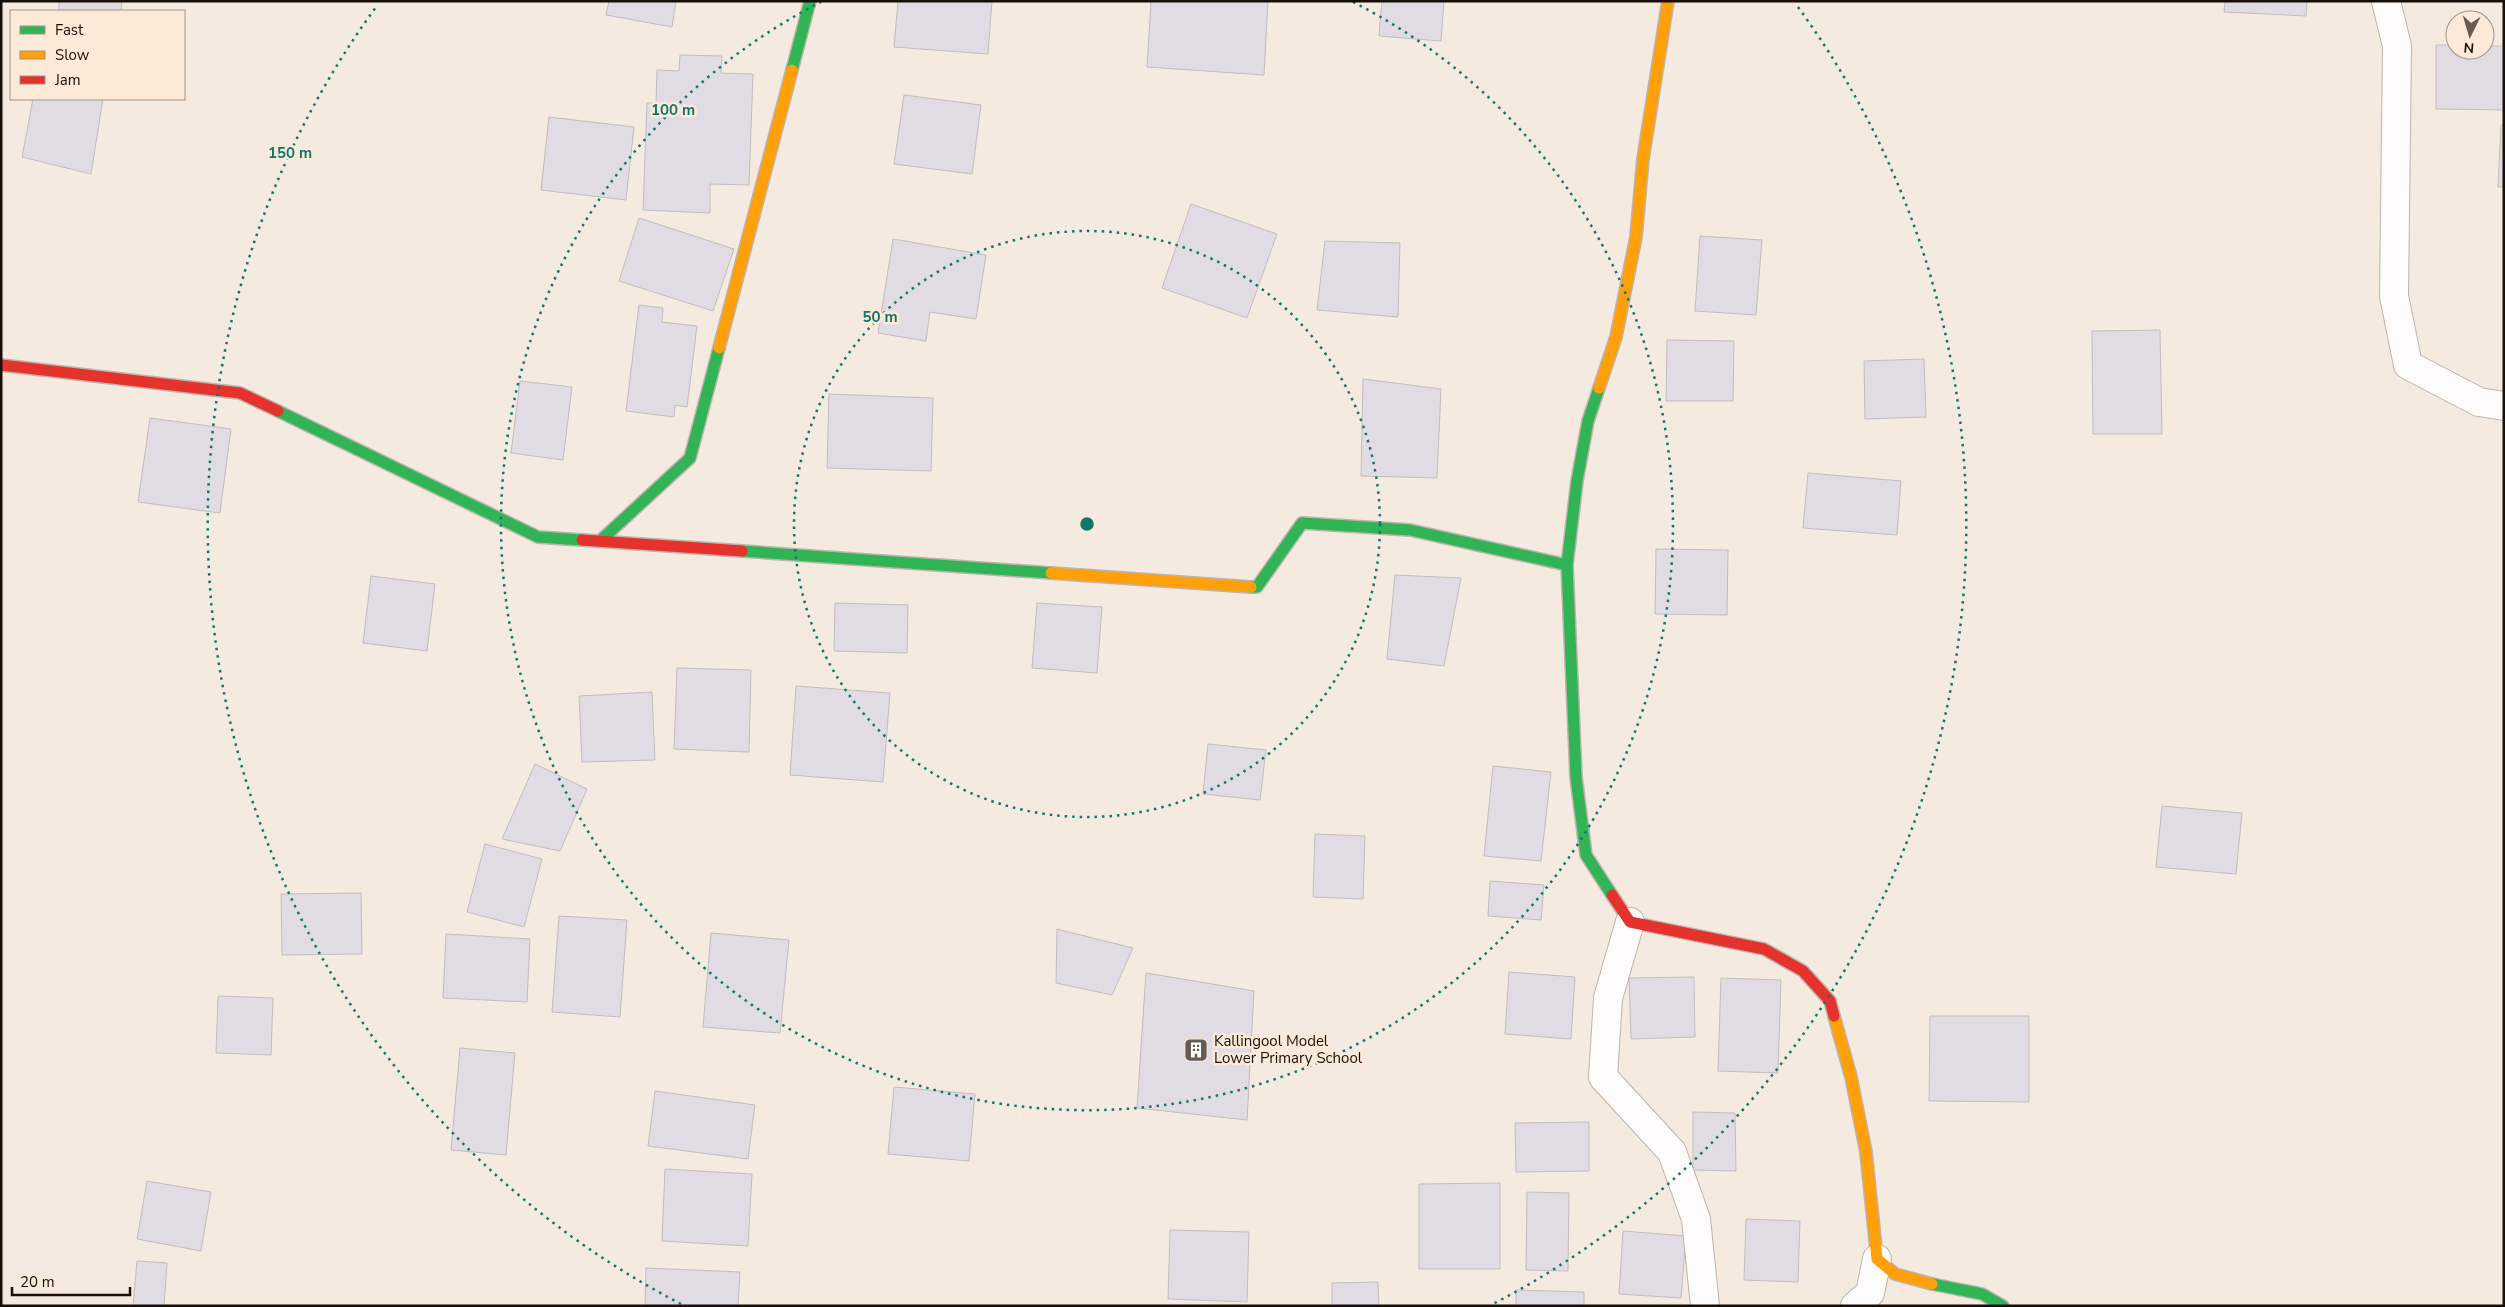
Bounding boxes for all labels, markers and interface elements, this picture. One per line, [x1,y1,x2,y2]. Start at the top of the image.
legend [10,10,185,100]
north arrow [2445,10,2495,60]
text: Fast [55,20,84,40]
text: N [2463,38,2475,57]
text: Slow [55,45,90,65]
text: Jam [54,70,81,90]
text: 100 m [651,100,695,120]
text: 150 m [268,143,312,163]
text: 50 m [862,307,898,327]
centre of rings [1078,515,1096,533]
place label: Kallingool Model Lower Primary School [1214,1031,1363,1068]
building icon: Kallingool Model Lower Primary School [1183,1037,1209,1063]
scale bar [12,1264,130,1296]
text: 20 m [20,1272,55,1292]

